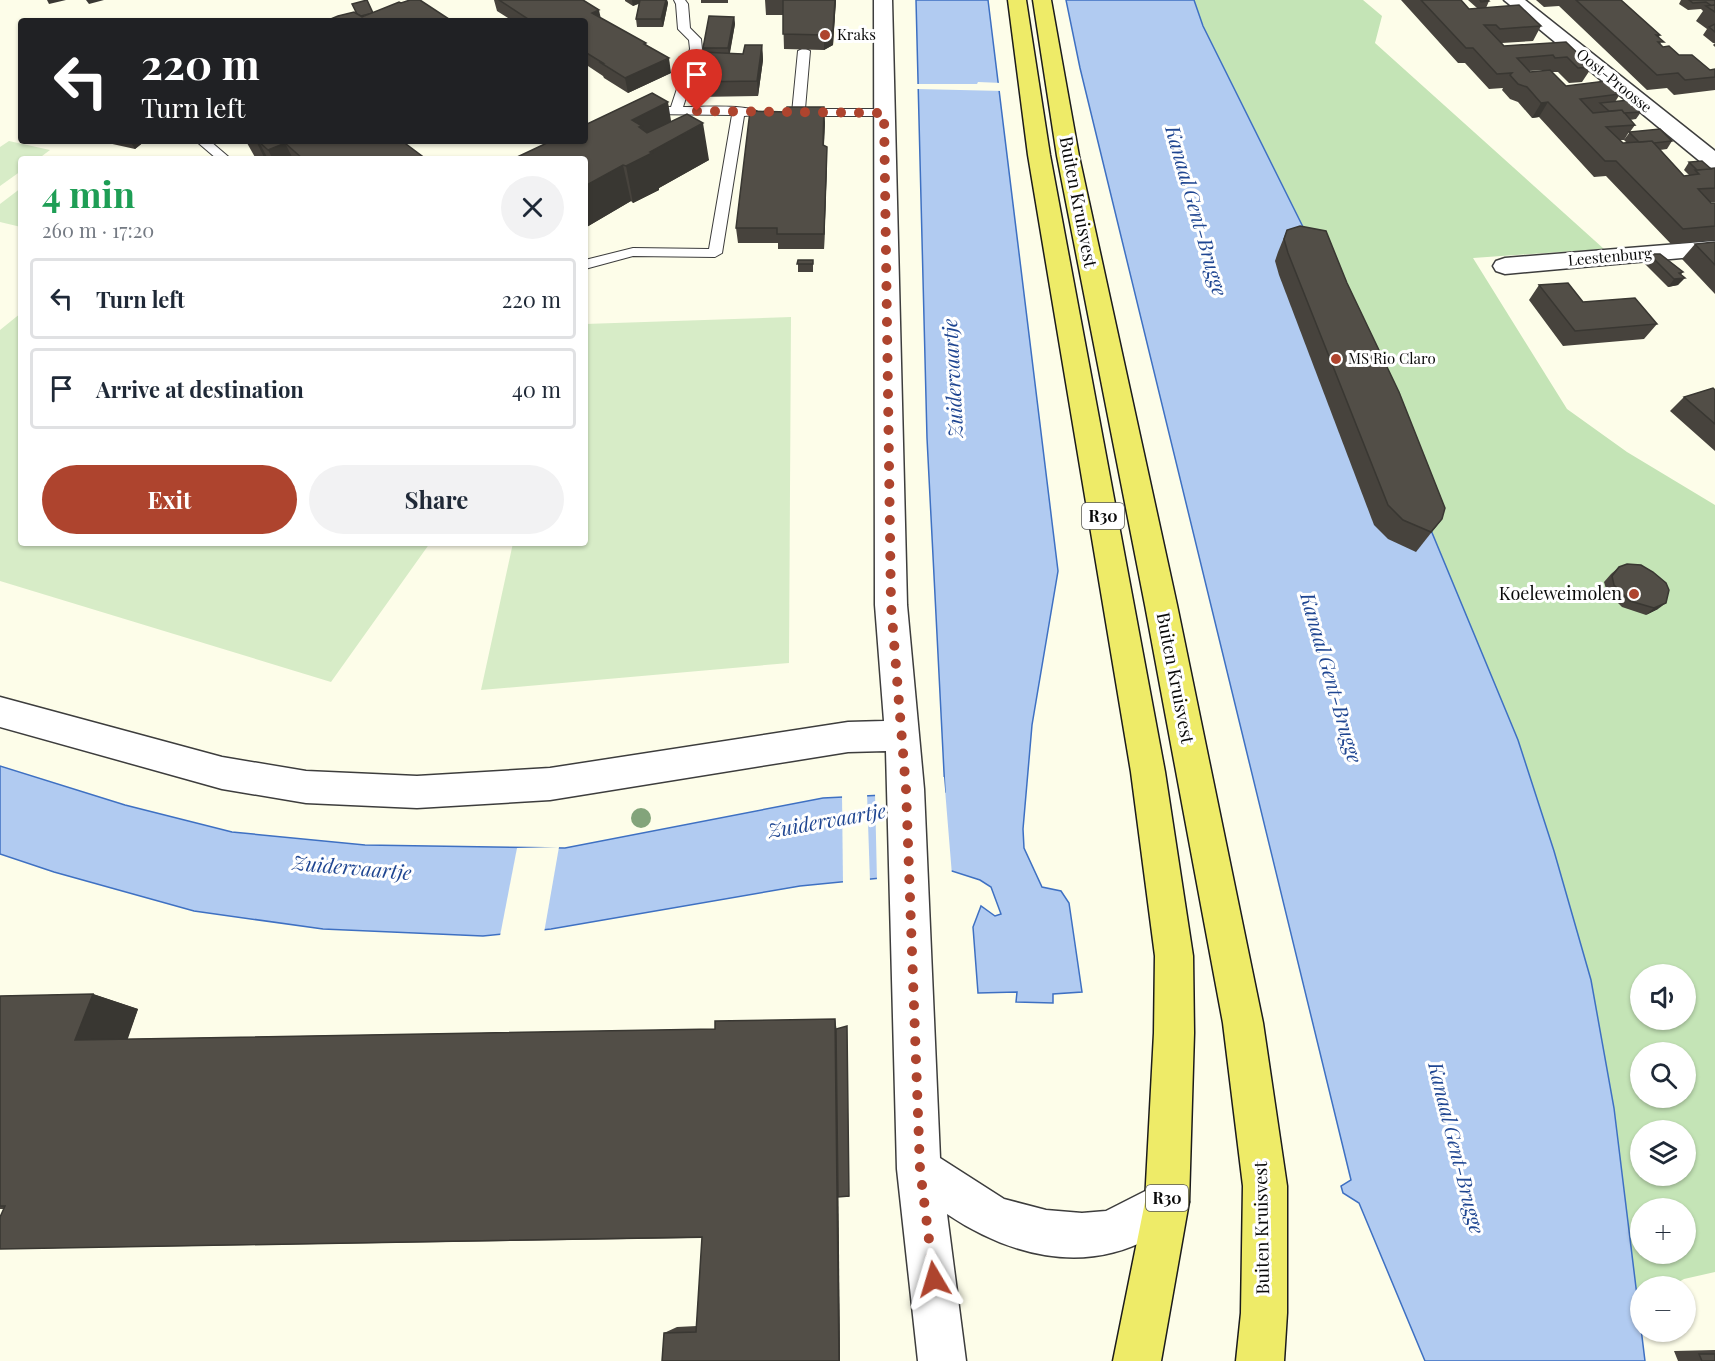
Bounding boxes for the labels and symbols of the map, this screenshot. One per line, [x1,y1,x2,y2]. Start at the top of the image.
place label: Kraks [837,24,876,44]
marker: Kraks [818,28,832,42]
street label: Oost-Proosse [1573,44,1656,117]
pin [671,49,722,111]
water label: Kanaal Gent-Brugge [1160,121,1235,299]
street label: Buiten Kruisvest [1054,134,1104,270]
street label: Leestenburg [1567,242,1653,270]
water label: Zuidervaartje [935,317,968,439]
place label: MS Rio Claro [1348,348,1436,368]
marker: MS Rio Claro [1329,352,1343,366]
road number: R30 [1082,503,1124,529]
place label: Koeleweimolen [1499,581,1622,605]
marker: Koeleweimolen [1627,587,1641,601]
water label: Kanaal Gent-Brugge [1295,588,1370,766]
street label: Buiten Kruisvest [1151,610,1201,746]
water label: Zuidervaartje [765,796,888,843]
water label: Zuidervaartje [291,848,413,885]
water label: Kanaal Gent-Brugge [1423,1058,1492,1237]
street label: Buiten Kruisvest [1248,1160,1274,1295]
road number: R30 [1146,1185,1188,1211]
position arrow [902,1247,966,1311]

